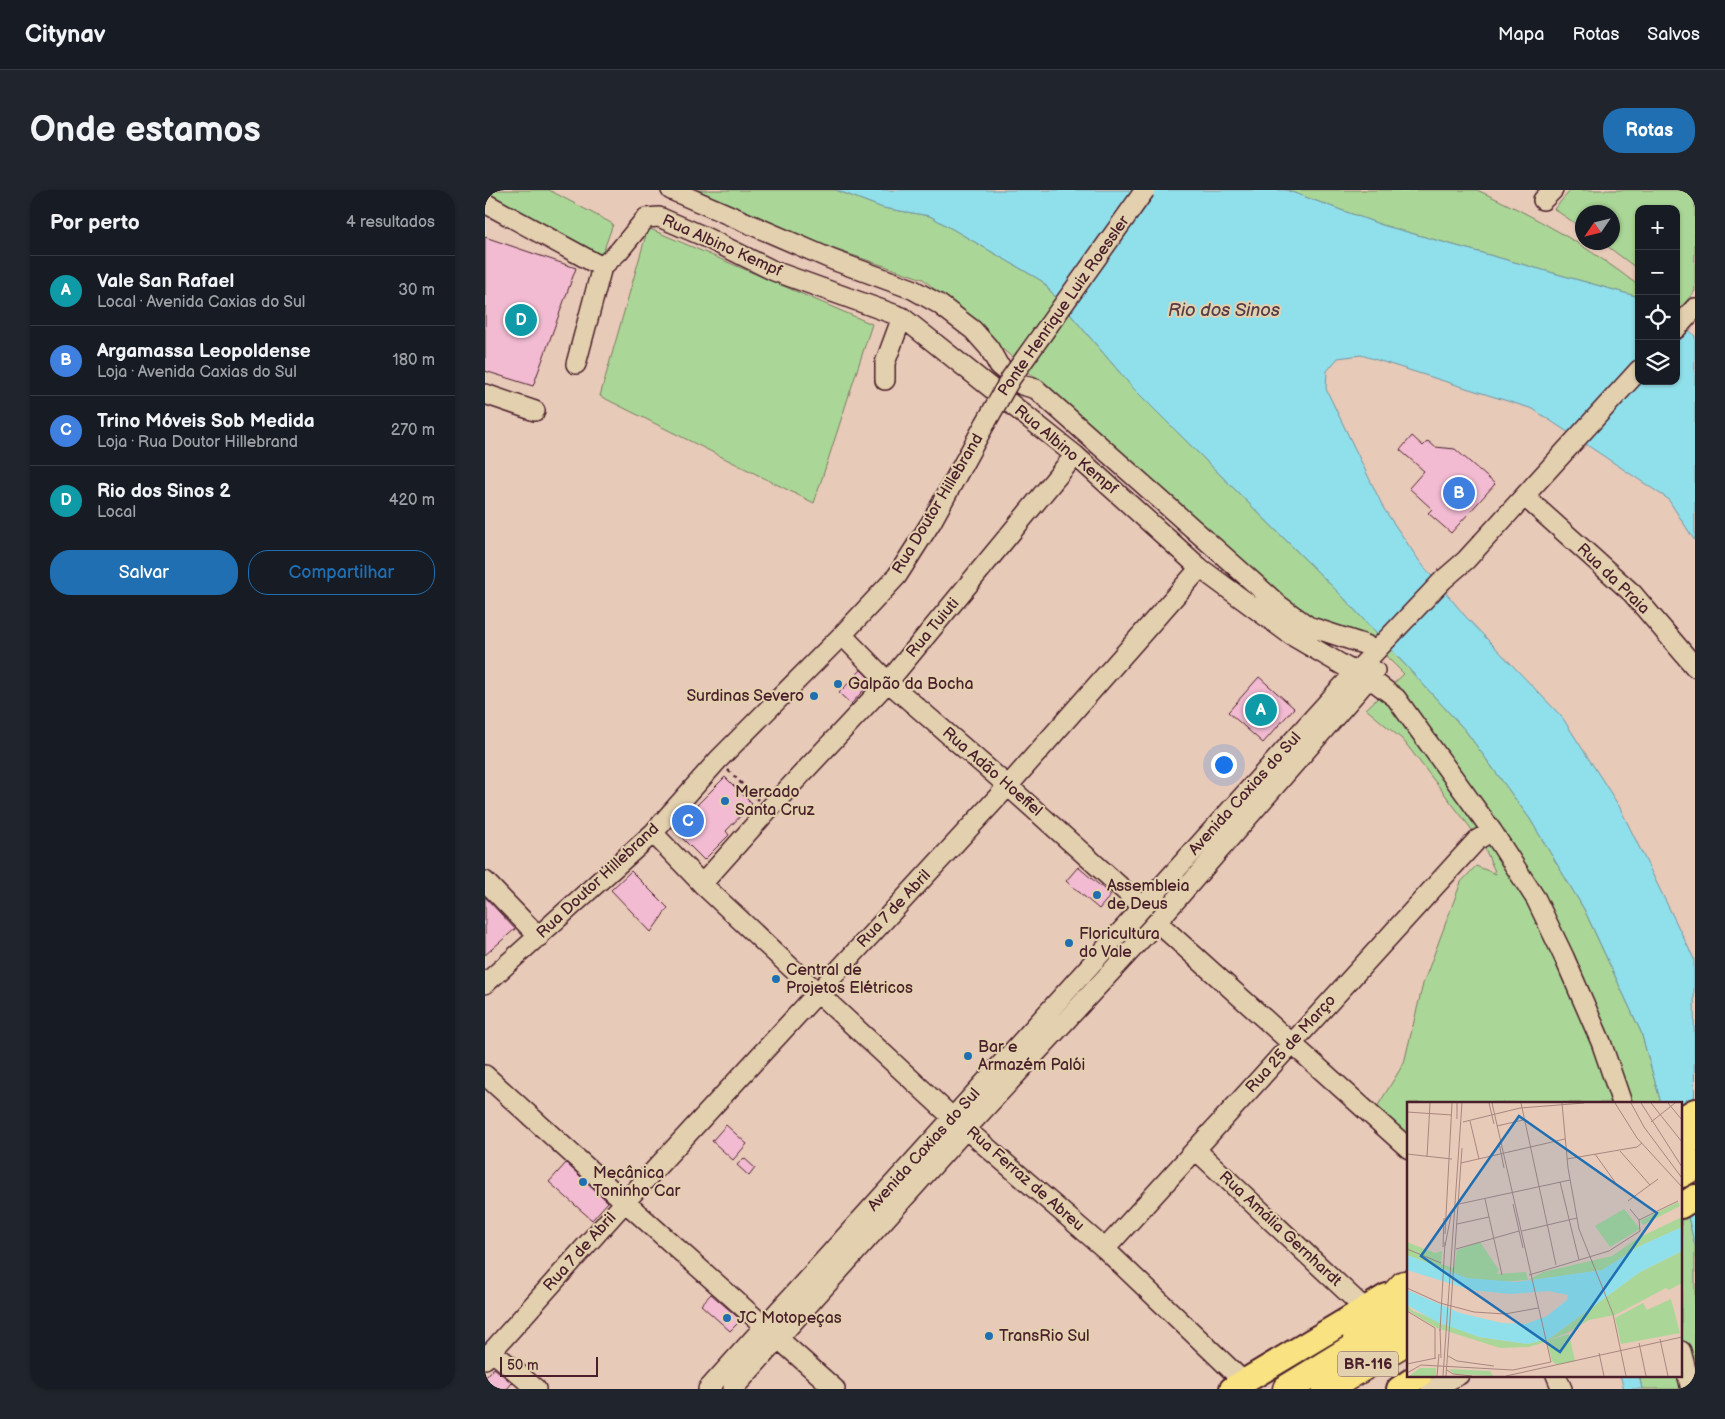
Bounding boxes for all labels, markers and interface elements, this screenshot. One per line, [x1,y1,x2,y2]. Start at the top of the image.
text: Citynav [25,20,106,49]
text: Mapa [1498,24,1544,45]
text: Rotas [1572,24,1619,45]
text: Salvos [1647,24,1700,45]
button: Rotas [1603,108,1695,153]
text: Onde estamos [30,109,261,152]
north arrow [1575,205,1620,250]
map controls [1635,205,1680,385]
button: + [1635,205,1680,250]
text: Por perto [50,210,140,235]
street label: Rua Albino Kempf [659,211,785,281]
street label: Ponte Henrique Luiz Roessler [994,212,1134,400]
text: 4 resultados [346,213,435,232]
button: − [1635,250,1680,295]
text: Vale San Rafael [97,270,234,293]
text: A [61,281,71,300]
text: 30 m [398,281,435,300]
text: Local · Avenida Caxias do Sul [97,293,305,312]
button: locate [1635,295,1680,340]
water label: Rio dos Sinos [1168,300,1280,321]
pin: D [505,301,537,339]
text: Argamassa Leopoldense [97,340,311,363]
button: layers [1635,340,1680,385]
text: B [60,351,72,370]
text: 180 m [393,351,435,370]
text: Loja · Avenida Caxias do Sul [97,363,297,382]
street label: Rua Albino Kempf [1010,401,1122,499]
text: Trino Móveis Sob Medida [97,410,315,433]
text: C [60,421,72,440]
text: 270 m [391,421,435,440]
street label: Rua Doutor Hillebrand [889,430,987,578]
text: Loja · Rua Doutor Hillebrand [97,433,298,452]
pin: B [1443,474,1475,512]
text: Rio dos Sinos 2 [97,480,231,503]
text: D [60,491,72,510]
text: 420 m [389,491,435,510]
text: Local [97,503,136,522]
street label: Rua da Praia [1573,540,1653,618]
button: Salvar [50,550,238,595]
button: Compartilhar [248,550,435,595]
street label: Rua Tuiuti [903,594,963,662]
place label: Galpão da Bocha [848,675,973,694]
marker: Galpão da Bocha [832,678,844,690]
place label: Surdinas Severo [686,687,804,706]
marker: Surdinas Severo [808,690,820,702]
pin: A [1245,691,1277,729]
street label: Rua Adão Hoeffel [938,723,1046,821]
street label: Avenida Caxias do Sul [1185,729,1305,859]
your location [1211,752,1237,778]
place label: Mercado Santa Cruz [735,783,815,820]
marker: Mercado Santa Cruz [719,795,731,807]
pin: C [672,802,704,840]
street label: Rua Doutor Hillebrand [533,819,663,943]
street label: Rua 7 de Abril [853,866,935,952]
place label: Assembleia de Deus [1107,877,1190,914]
marker: Assembleia de Deus [1091,889,1103,901]
place label: Floricultura do Vale [1079,925,1160,962]
marker: Floricultura do Vale [1063,937,1075,949]
place label: Central de Projetos Elétricos [786,961,913,998]
marker: Central de Projetos Elétricos [770,973,782,985]
street label: Rua 25 de Março [1242,991,1340,1097]
place label: Bar e Armazém Palói [978,1038,1085,1075]
marker: Bar e Armazém Palói [962,1050,974,1062]
street label: Avenida Caxias do Sul [864,1085,984,1215]
inset map [1407,1102,1683,1376]
street label: Rua Ferraz de Abreu [962,1123,1088,1235]
place label: Mecânica Toninho Car [593,1164,681,1201]
street label: Rua Amália Gernhardt [1215,1167,1345,1291]
marker: Mecânica Toninho Car [577,1176,589,1188]
street label: Rua 7 de Abril [540,1209,620,1295]
place label: JC Motopeças [737,1309,842,1328]
marker: JC Motopeças [721,1312,733,1324]
place label: TransRio Sul [999,1327,1090,1346]
marker: TransRio Sul [983,1330,995,1342]
road number: BR-116 [1338,1352,1398,1376]
scale bar [500,1354,597,1377]
text: 50 m [507,1357,539,1374]

